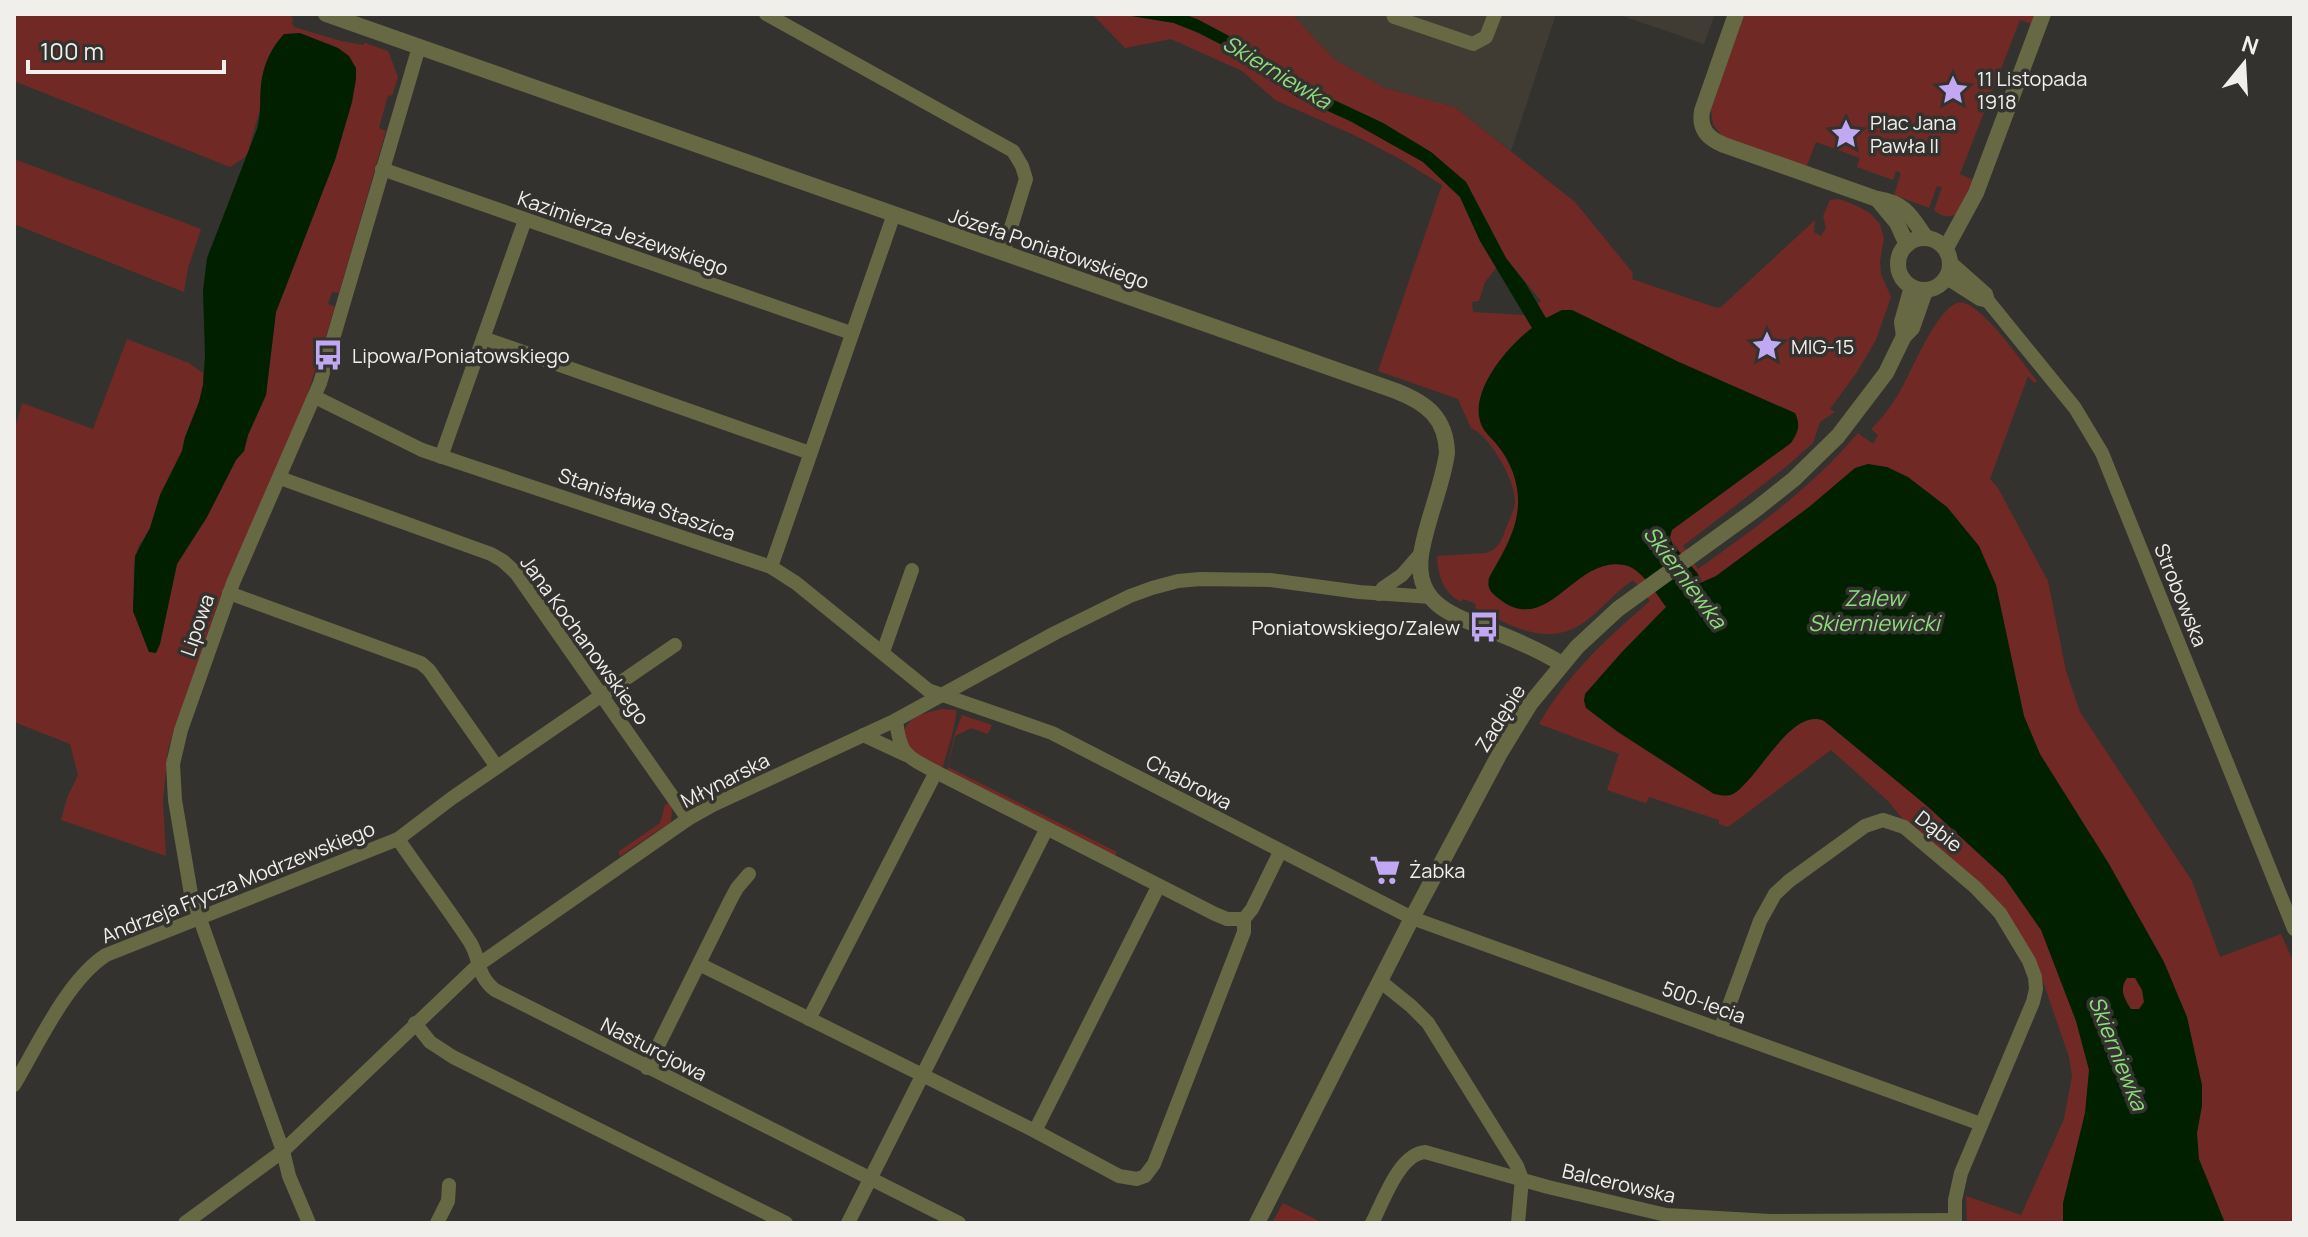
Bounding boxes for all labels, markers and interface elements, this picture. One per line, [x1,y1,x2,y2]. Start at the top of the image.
scale bar [28,24,224,74]
north arrow [2204,24,2284,104]
water label: Skierniewka [1217,28,1338,117]
text: N [2238,28,2262,62]
text: 100 m [40,34,104,67]
place label: 11 Listopada 1918 [1977,65,2087,115]
place icon: 11 Listopada 1918 [1936,73,1970,107]
place label: Plac Jana Pawła II [1870,109,1956,159]
place icon: Plac Jana Pawła II [1829,117,1863,151]
street label: Kazimierza Jeżewskiego [514,184,732,282]
street label: Józefa Poniatowskiego [945,201,1153,295]
place icon: MIG-15 [1750,329,1784,363]
place label: MIG-15 [1791,333,1854,360]
bus stop icon: Lipowa/Poniatowskiego [311,338,345,372]
place label: Lipowa/Poniatowskiego [352,342,570,369]
street label: Stanisława Staszica [555,461,739,547]
water label: Skierniewka [1637,520,1734,636]
street label: Strobowska [2148,539,2214,651]
street label: Jana Kochanowskiego [514,550,656,730]
water label: Zalew Skierniewicki [1808,583,1942,638]
street label: Lipowa [174,590,220,660]
bus stop icon: Poniatowskiego/Zalew [1467,610,1501,644]
place label: Poniatowskiego/Zalew [1252,614,1460,641]
street label: Zadębie [1469,679,1531,757]
street label: Młynarska [676,746,774,814]
street label: Chabrowa [1141,748,1237,816]
street label: Dąbie [1910,804,1968,858]
street label: Andrzeja Frycza Modrzewskiego [97,815,379,949]
supermarket icon: Żabka [1368,853,1402,887]
place label: Żabka [1409,857,1465,884]
street label: 500-lecia [1658,974,1750,1030]
water label: Skierniewka [2081,991,2155,1116]
street label: Nasturcjowa [596,1011,712,1087]
street label: Balcerowska [1560,1157,1678,1209]

